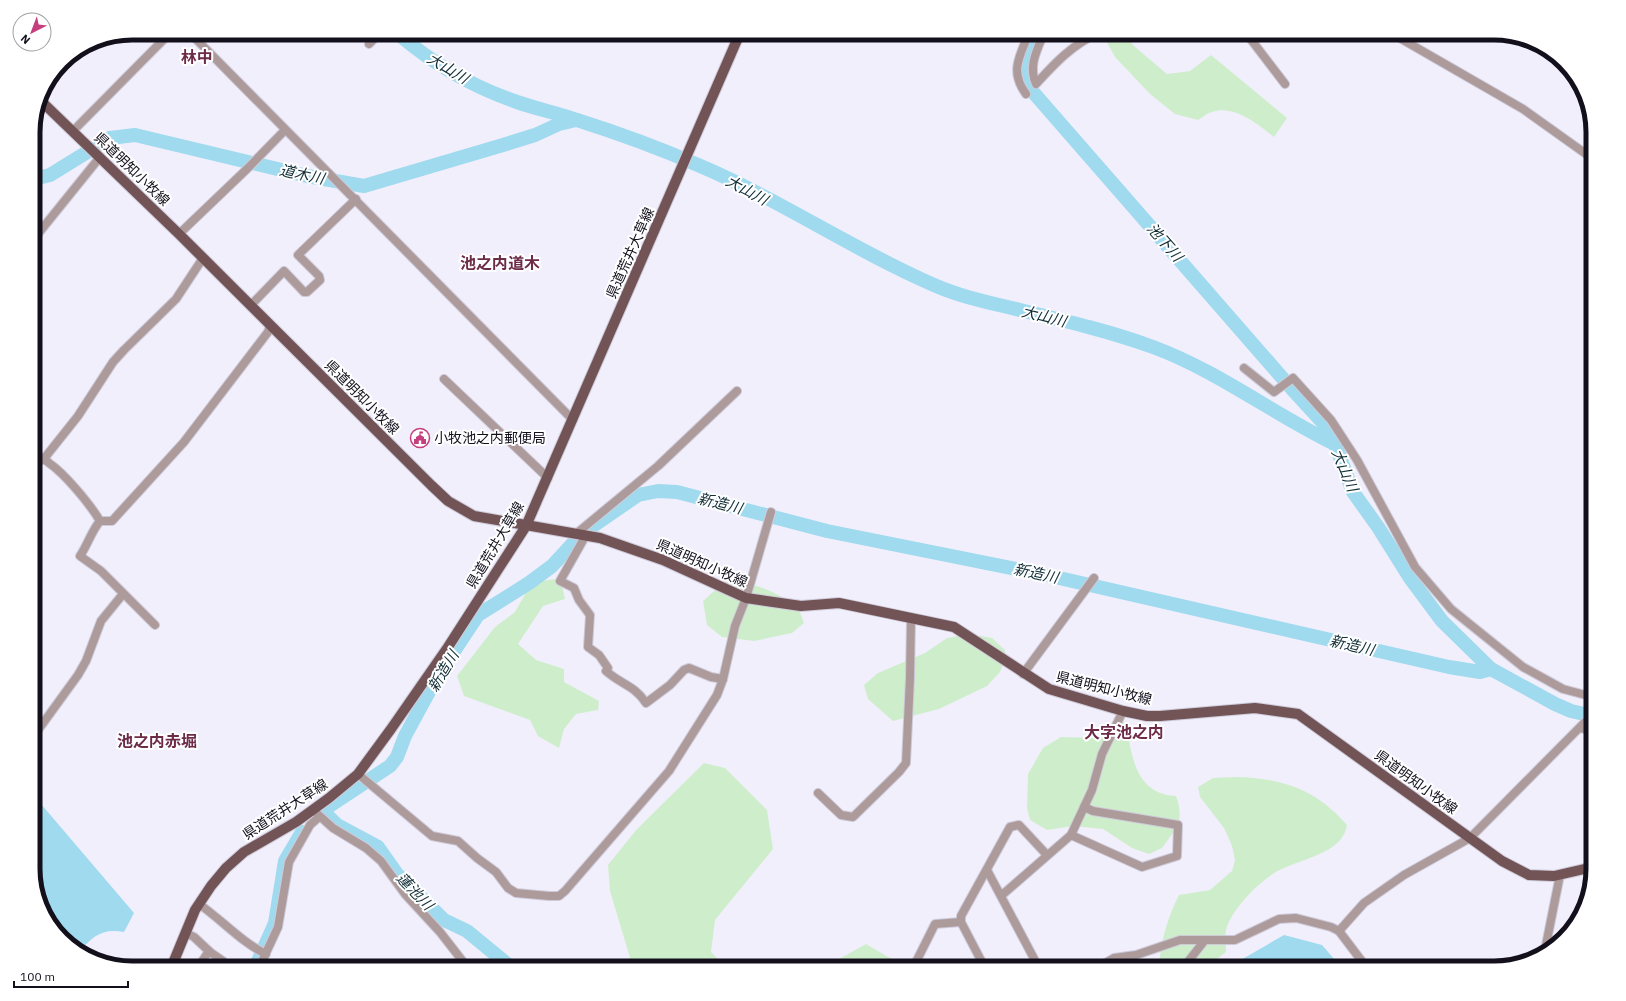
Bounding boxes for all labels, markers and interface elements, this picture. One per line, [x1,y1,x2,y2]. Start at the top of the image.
north arrow [12,12,52,52]
text: N [18,32,33,47]
district label: 林中 [181,47,213,67]
water label: 大山川 [424,48,474,89]
street label: 県道明知小牧線 [91,128,173,210]
water label: 道木川 [278,160,328,188]
water label: 大山川 [723,171,773,210]
street label: 県道荒井大草線 [602,205,658,301]
water label: 池下川 [1143,219,1188,267]
district label: 池之内道木 [460,253,540,273]
water label: 大山川 [1020,301,1070,331]
street label: 県道明知小牧線 [321,356,403,438]
public building icon: 小牧池之内郵便局 [409,427,431,449]
place label: 小牧池之内郵便局 [434,429,546,447]
water label: 大山川 [1327,446,1363,496]
water label: 新造川 [696,488,746,518]
street label: 県道荒井大草線 [462,498,528,592]
street label: 県道明知小牧線 [654,535,750,591]
water label: 新造川 [1012,559,1062,587]
water label: 新造川 [1328,631,1378,660]
water label: 新造川 [423,645,464,695]
street label: 県道明知小牧線 [1054,667,1154,709]
district label: 大字池之内 [1084,722,1164,742]
district label: 池之内赤堀 [117,731,197,751]
street label: 県道明知小牧線 [1371,746,1461,818]
street label: 県道荒井大草線 [239,775,331,843]
water label: 蓮池川 [393,868,439,915]
scale bar [14,963,128,989]
text: 100 m [20,969,55,984]

